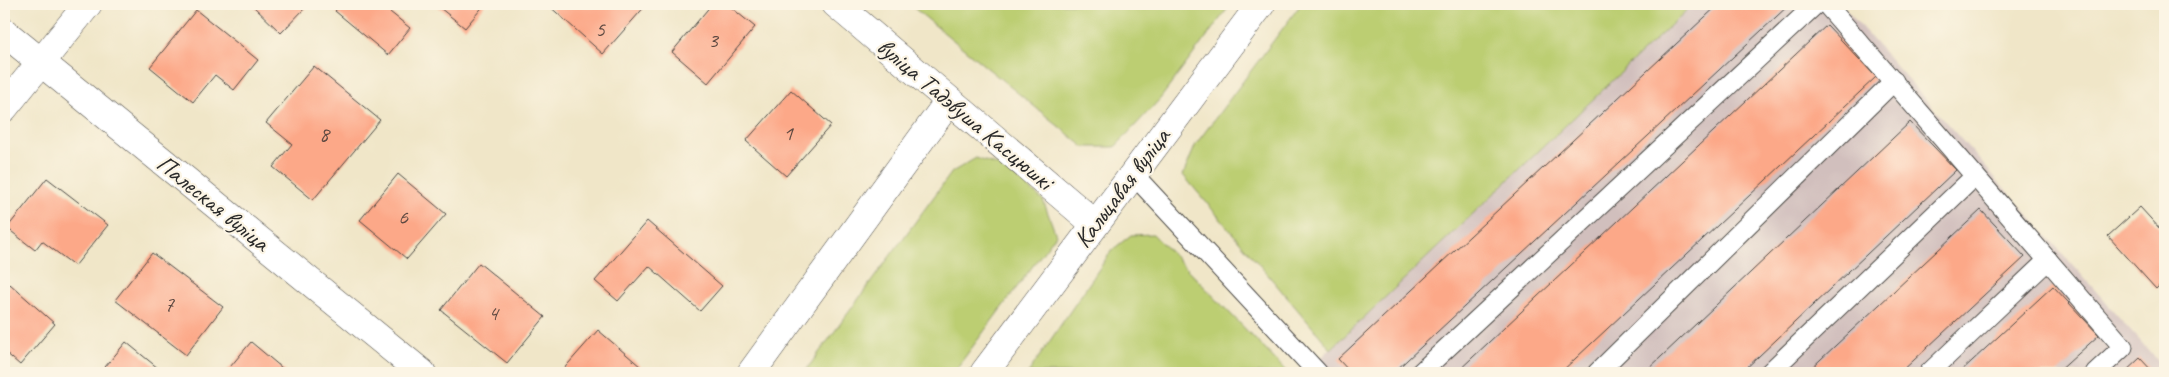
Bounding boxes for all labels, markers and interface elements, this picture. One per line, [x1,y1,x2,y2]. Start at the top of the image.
house number: 5 [595,15,606,43]
house number: 3 [708,26,720,54]
street label: вуліца Тадэвуша Касцюшкі [870,31,1062,199]
house number: 1 [783,119,794,147]
house number: 8 [319,120,331,148]
street label: Кальцавая вуліца [1067,120,1179,254]
street label: Палеская вуліца [150,148,278,260]
house number: 6 [398,203,409,231]
house number: 7 [164,290,175,318]
house number: 4 [488,299,500,327]

